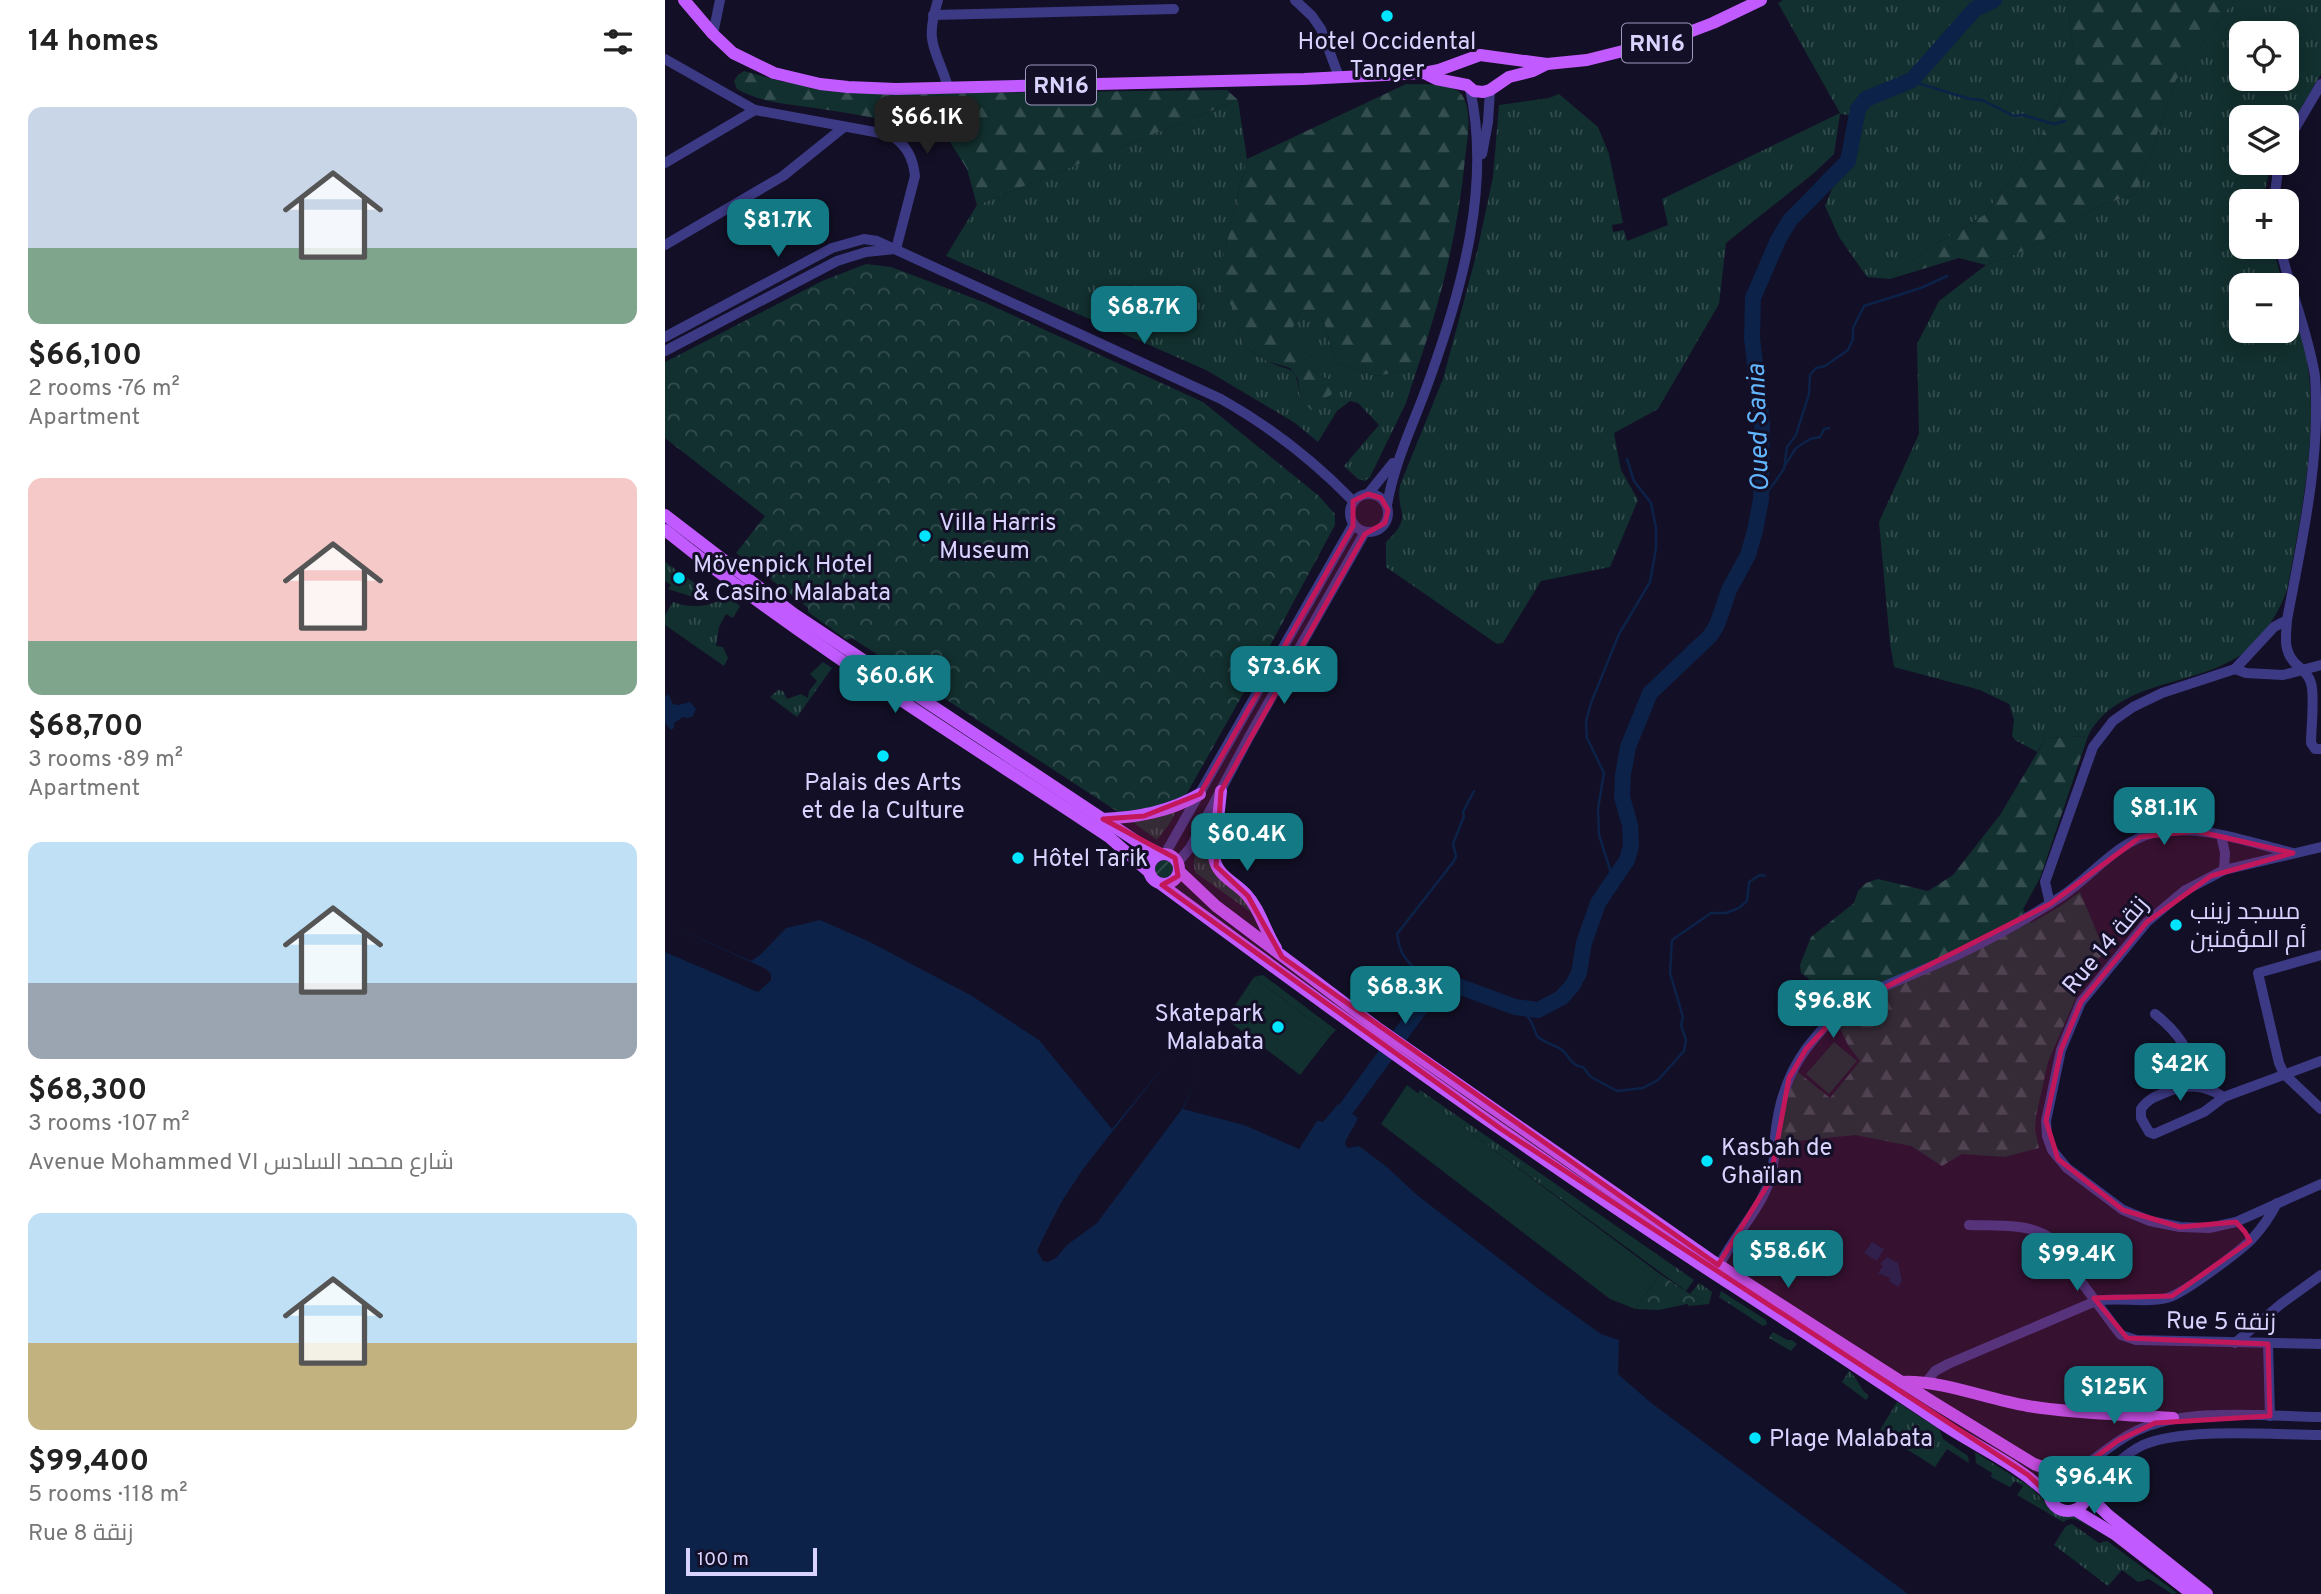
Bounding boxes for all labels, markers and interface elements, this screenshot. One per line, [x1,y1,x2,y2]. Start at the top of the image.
marker: Hotel Occidental Tanger [1379,8,1395,24]
map controls [2229,21,2299,343]
button: locate [2229,21,2299,91]
icon: filters [599,23,637,61]
text: 14 homes [28,24,159,61]
road number: RN16 [1622,24,1692,62]
place label: Hotel Occidental Tanger [1298,28,1476,86]
road number: RN16 [1026,66,1096,104]
pin: $66.1K [870,96,984,156]
text: $66.1K [890,104,964,133]
button: layers [2229,105,2299,175]
icon: home [270,152,396,278]
button: + [2229,189,2299,259]
pin: $81.7K [721,200,835,259]
text: $81.7K [743,207,813,236]
button: − [2229,273,2299,343]
pin: $68.7K [1087,286,1201,346]
text: $68.7K [1107,294,1181,323]
text: $66,100 [28,338,142,375]
water label: Oued Sania [1741,363,1778,493]
text: 2 rooms · 76 m² [28,375,180,404]
text: Apartment [28,404,140,433]
place label: Villa Harris Museum [939,509,1056,567]
icon: home [270,523,396,649]
marker: Villa Harris Museum [917,528,933,544]
place label: Mövenpick Hotel & Casino Malabata [693,551,891,609]
marker: Mövenpick Hotel & Casino Malabata [671,570,687,586]
pin: $73.6K [1227,646,1341,706]
text: $73.6K [1246,654,1322,683]
pin: $60.6K [838,656,952,715]
text: $60.6K [855,663,935,692]
text: $68,700 [28,709,143,746]
text: 3 rooms · 89 m² [28,746,183,775]
marker: Palais des Arts et de la Culture [875,748,891,764]
place label: Palais des Arts et de la Culture [801,769,965,827]
text: Apartment [28,775,140,804]
pin: $81.1K [2107,788,2221,847]
text: $81.1K [2130,795,2198,824]
pin: $60.4K [1190,814,1304,873]
text: $60.4K [1207,821,1287,850]
place label: Hôtel Tarik [1032,845,1148,875]
marker: Hôtel Tarik [1010,850,1026,866]
icon: home [270,887,396,1013]
street label: Rue 14 زنقة [2057,891,2156,1001]
place label: مسجد زينب أم المؤمنين [2190,898,2307,956]
marker: مسجد زينب أم المؤمنين [2168,917,2184,933]
pin: $68.3K [1348,967,1462,1026]
text: $68.3K [1366,974,1444,1003]
pin: $96.8K [1776,981,1890,1040]
text: $96.8K [1794,988,1872,1017]
place label: Skatepark Malabata [1154,1000,1264,1058]
marker: Skatepark Malabata [1270,1019,1286,1035]
pin: $42K [2139,1044,2221,1103]
text: $42K [2150,1051,2210,1080]
text: $68,300 [28,1073,147,1110]
text: 3 rooms · 107 m² [28,1110,190,1139]
place label: Kasbah de Ghaïlan [1721,1134,1832,1192]
text: Avenue Mohammed VI شارع محمد السادس [28,1149,454,1178]
marker: Kasbah de Ghaïlan [1699,1153,1715,1169]
pin: $58.6K [1731,1230,1845,1290]
pin: $99.4K [2020,1234,2134,1293]
text: $58.6K [1749,1238,1827,1267]
text: $99.4K [2038,1241,2116,1270]
icon: home [270,1258,396,1384]
street label: Rue 5 زنقة [2166,1307,2276,1339]
pin: $125K [2065,1366,2163,1426]
text: $125K [2080,1374,2148,1403]
place label: Plage Malabata [1769,1425,1933,1455]
marker: Plage Malabata [1747,1430,1763,1446]
text: $99,400 [28,1444,149,1481]
pin: $96.4K [2037,1456,2151,1516]
text: $96.4K [2055,1464,2133,1493]
text: 5 rooms · 118 m² [28,1481,187,1510]
text: Rue 8 زنقة [28,1520,133,1549]
scale bar [686,1545,817,1577]
text: 100 m [697,1548,749,1572]

